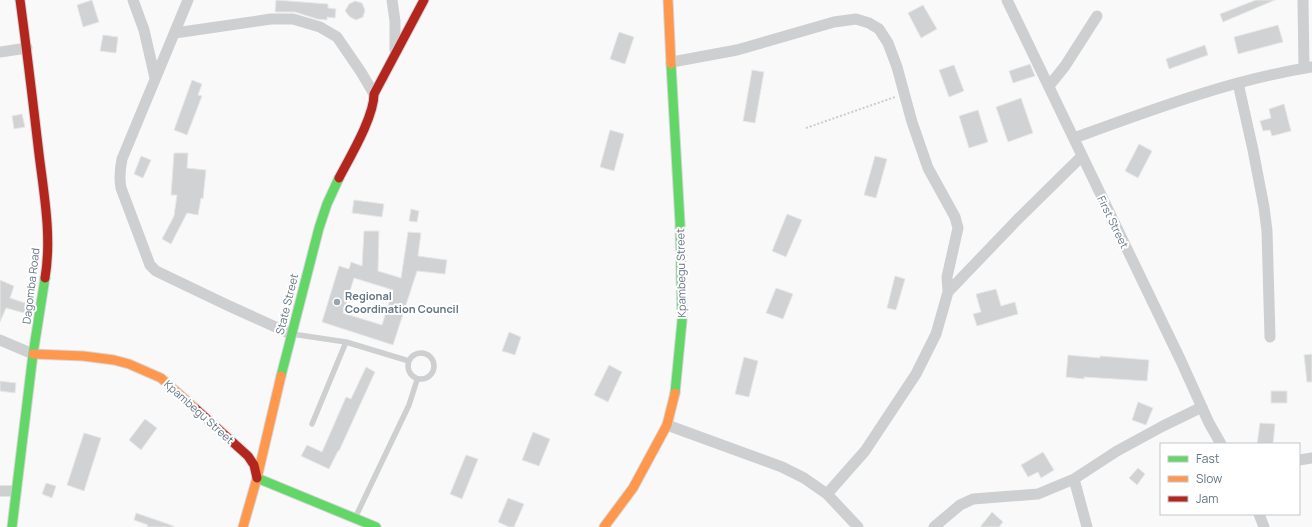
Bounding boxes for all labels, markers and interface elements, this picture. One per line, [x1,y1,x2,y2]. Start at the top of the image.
street label: First Street [1094,193,1133,250]
street label: Kpambegu Street [672,228,689,318]
street label: Dagomba Road [18,247,43,325]
street label: State Street [272,272,301,336]
place label: Regional Coordination Council [345,288,459,316]
marker: Regional Coordination Council [332,297,342,307]
street label: Kpambegu Street [161,376,237,447]
legend [1160,443,1300,515]
text: Fast [1196,450,1220,467]
text: Slow [1196,470,1222,487]
text: Jam [1196,490,1218,507]

